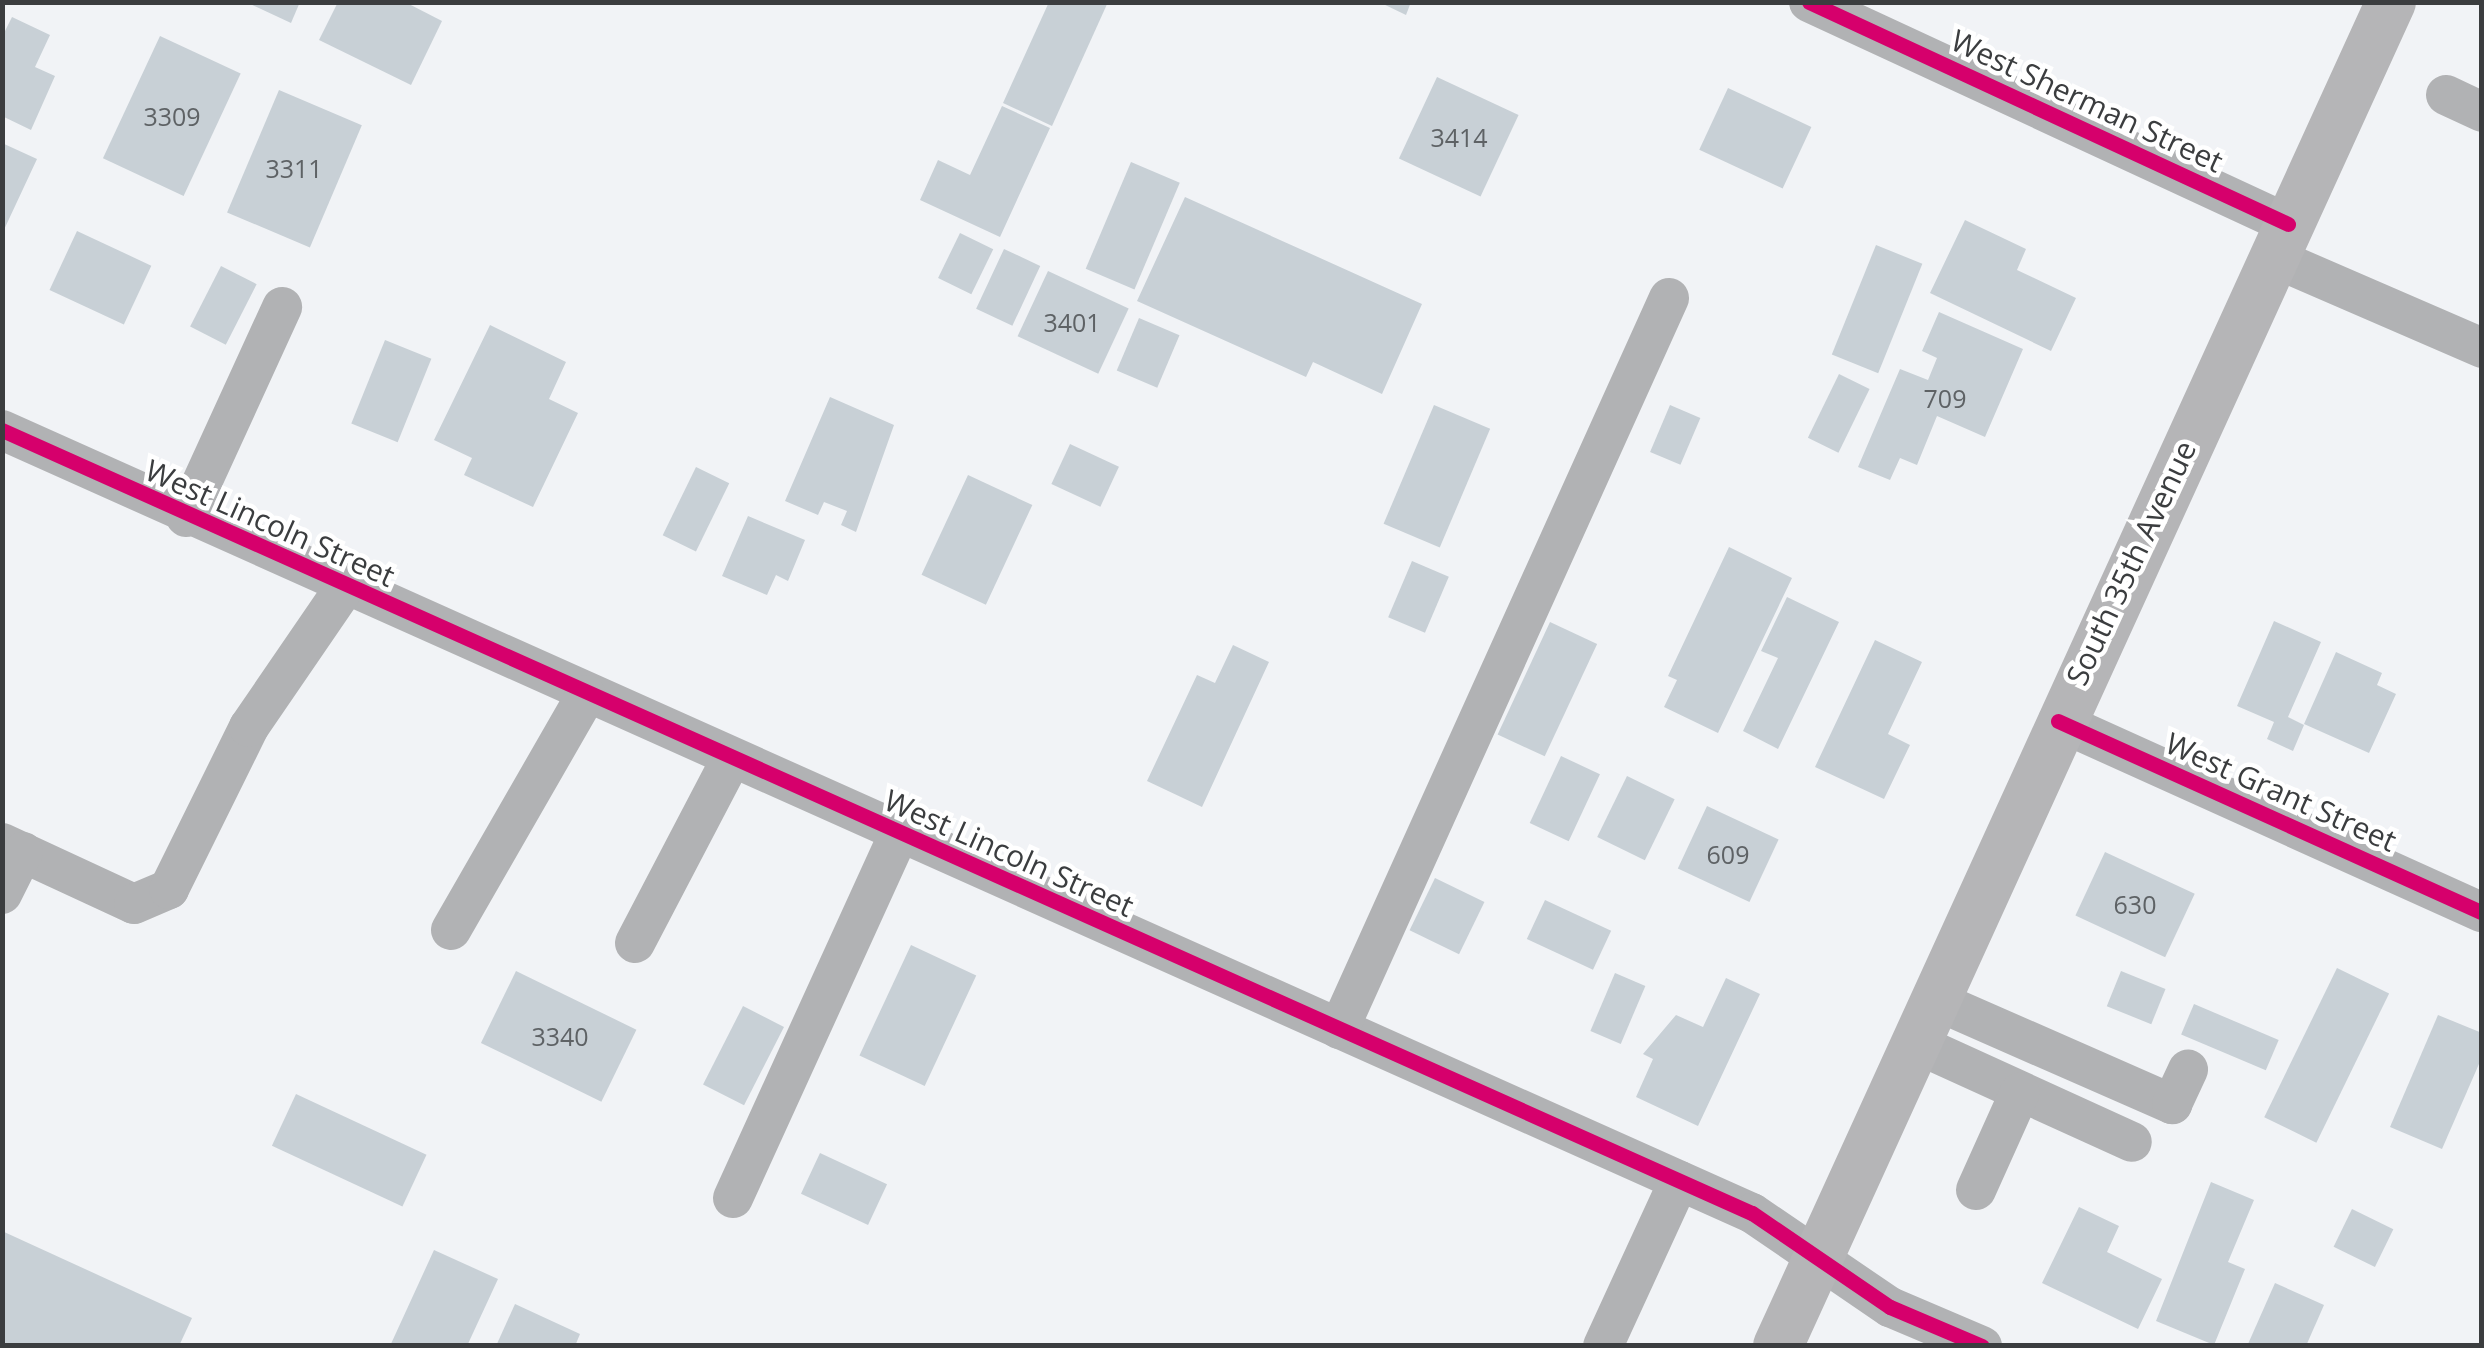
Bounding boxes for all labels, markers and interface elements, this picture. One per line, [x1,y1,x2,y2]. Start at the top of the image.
street label: West Sherman Street [1945,22,2229,180]
house number: 3309 [143,101,201,131]
house number: 3414 [1430,122,1488,152]
house number: 3311 [265,153,323,183]
house number: 3401 [1043,307,1101,337]
house number: 709 [1924,383,1966,413]
street label: South 35th Avenue [2059,435,2203,691]
street label: West Lincoln Street [140,452,400,594]
street label: West Grant Street [2160,725,2402,859]
street label: West Lincoln Street [879,782,1139,924]
house number: 609 [1707,839,1749,869]
house number: 630 [2114,889,2156,919]
house number: 3340 [531,1021,589,1051]

